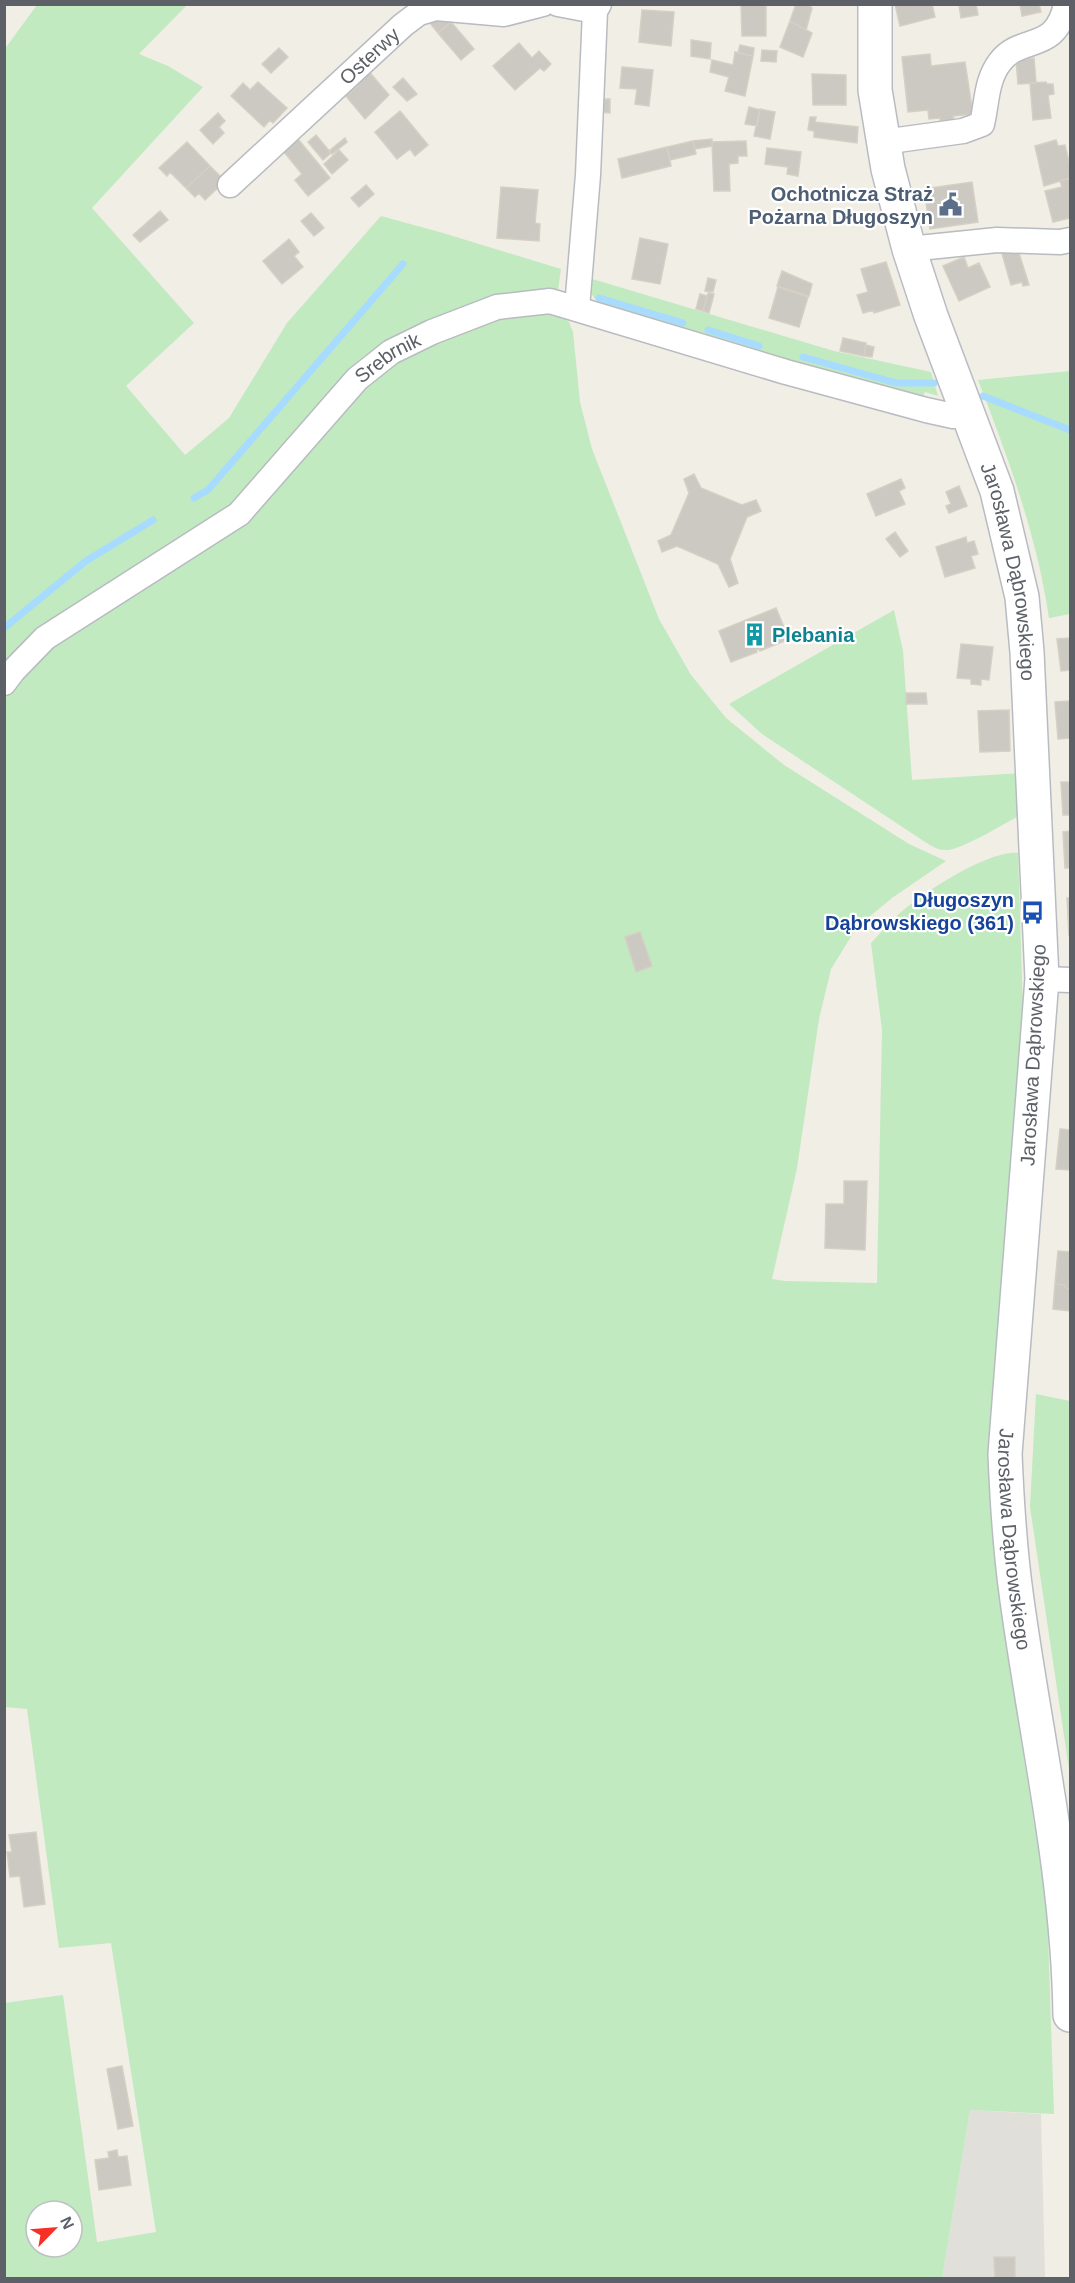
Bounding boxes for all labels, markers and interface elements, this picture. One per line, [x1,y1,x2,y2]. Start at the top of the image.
street label: Osterwy [335,23,404,89]
place label: Ochotnicza Straż Pożarna Długoszyn [749,183,933,228]
public building icon: Ochotnicza Straż Pożarna Długoszyn [938,192,964,218]
street label: Srebrnik [350,328,425,387]
street label: Jarosława Dąbrowskiego [976,459,1039,681]
building icon: Plebania [741,622,767,648]
place label: Plebania [772,624,855,646]
place label: Długoszyn Dąbrowskiego (361) [825,889,1014,934]
bus stop icon: Długoszyn Dąbrowskiego (361) [1019,899,1045,925]
street label: Jarosława Dąbrowskiego [1016,943,1050,1167]
street label: Jarosława Dąbrowskiego [994,1428,1035,1652]
north arrow [24,2199,84,2259]
text: N [57,2214,77,2232]

